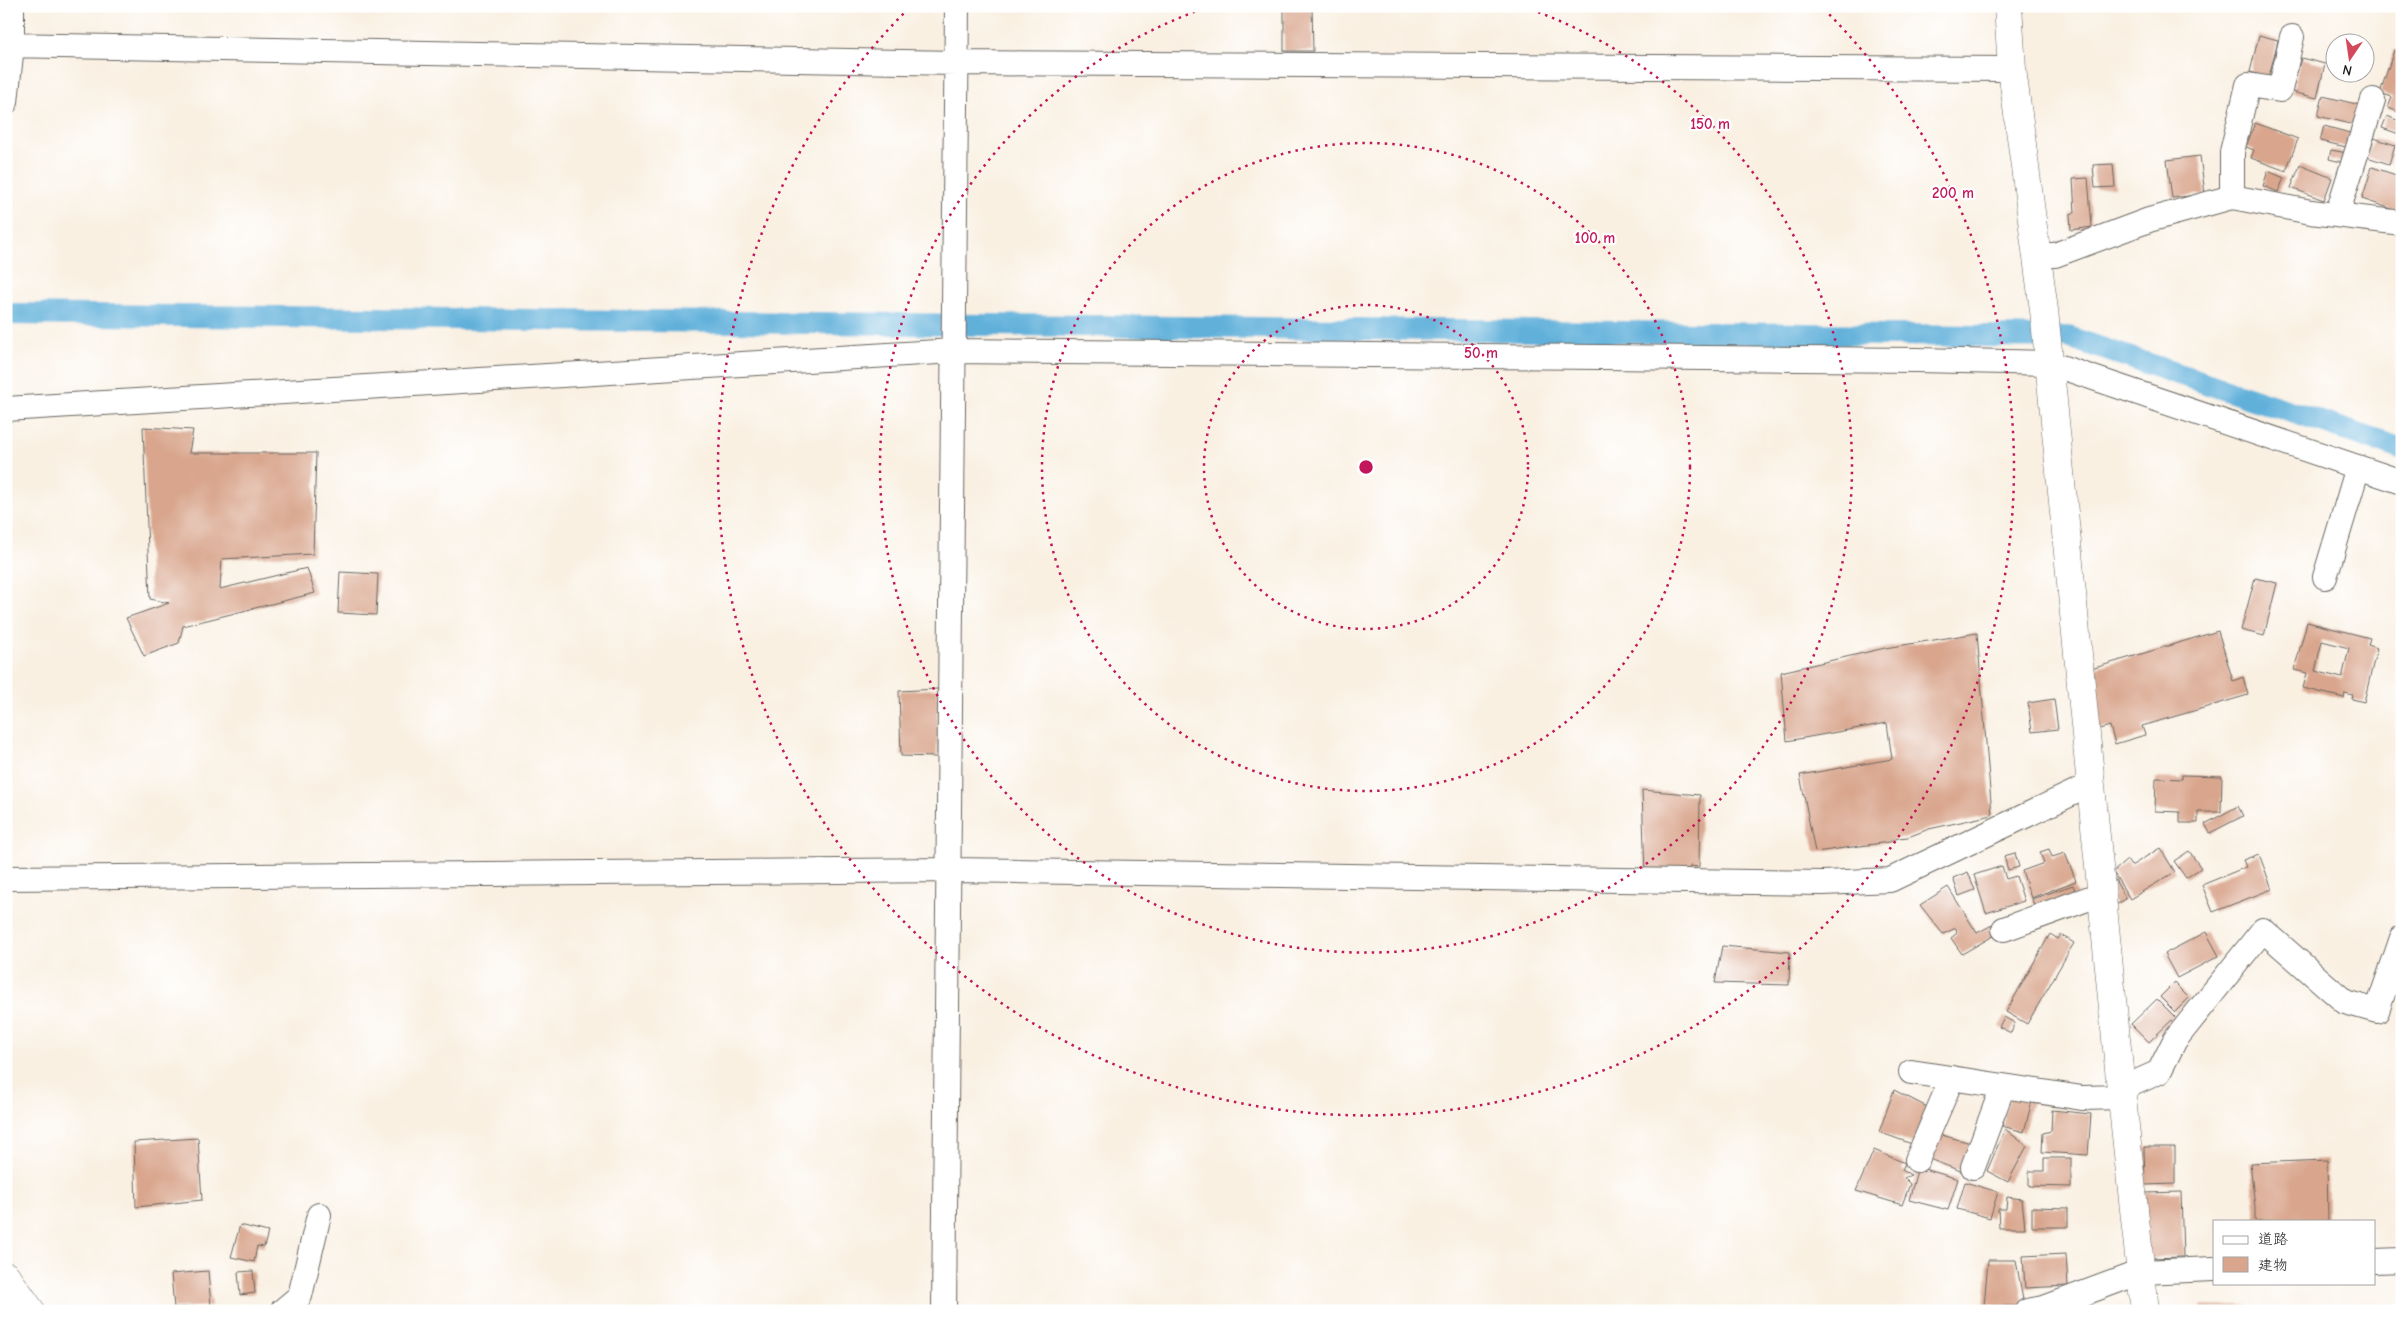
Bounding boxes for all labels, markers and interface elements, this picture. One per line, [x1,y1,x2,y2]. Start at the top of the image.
north arrow [2326,32,2376,82]
text: N [2341,61,2354,79]
text: 150 m [1690,115,1730,133]
text: 200 m [1932,184,1974,202]
text: 100 m [1575,229,1615,247]
text: 50 m [1464,344,1498,362]
centre of rings [1357,458,1375,476]
legend [2213,1220,2376,1284]
text: 道路 [2258,1230,2288,1248]
text: 建物 [2258,1256,2288,1274]

